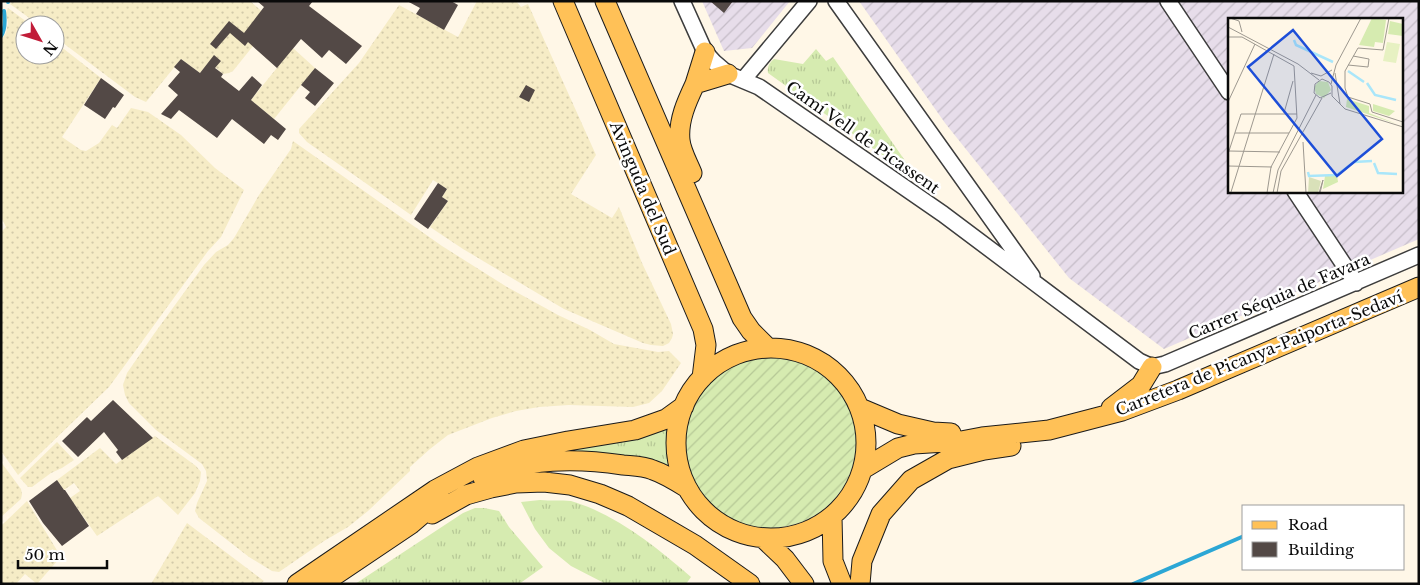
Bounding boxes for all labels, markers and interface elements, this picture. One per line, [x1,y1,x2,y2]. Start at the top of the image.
north arrow [15,15,65,65]
inset map [1228,18,1402,192]
text: N [39,37,61,59]
street label: Camí Vell de Picassent [782,76,944,198]
street label: Avinguda del Sud [605,117,680,258]
street label: Carrer Séquia de Favara [1185,249,1373,343]
street label: Carretera de Picanya-Paiporta-Sedaví [1113,286,1406,420]
legend [1242,505,1405,570]
text: Road [1288,515,1328,534]
scale bar [18,538,106,570]
text: Building [1288,540,1355,559]
text: 50 m [25,545,65,564]

